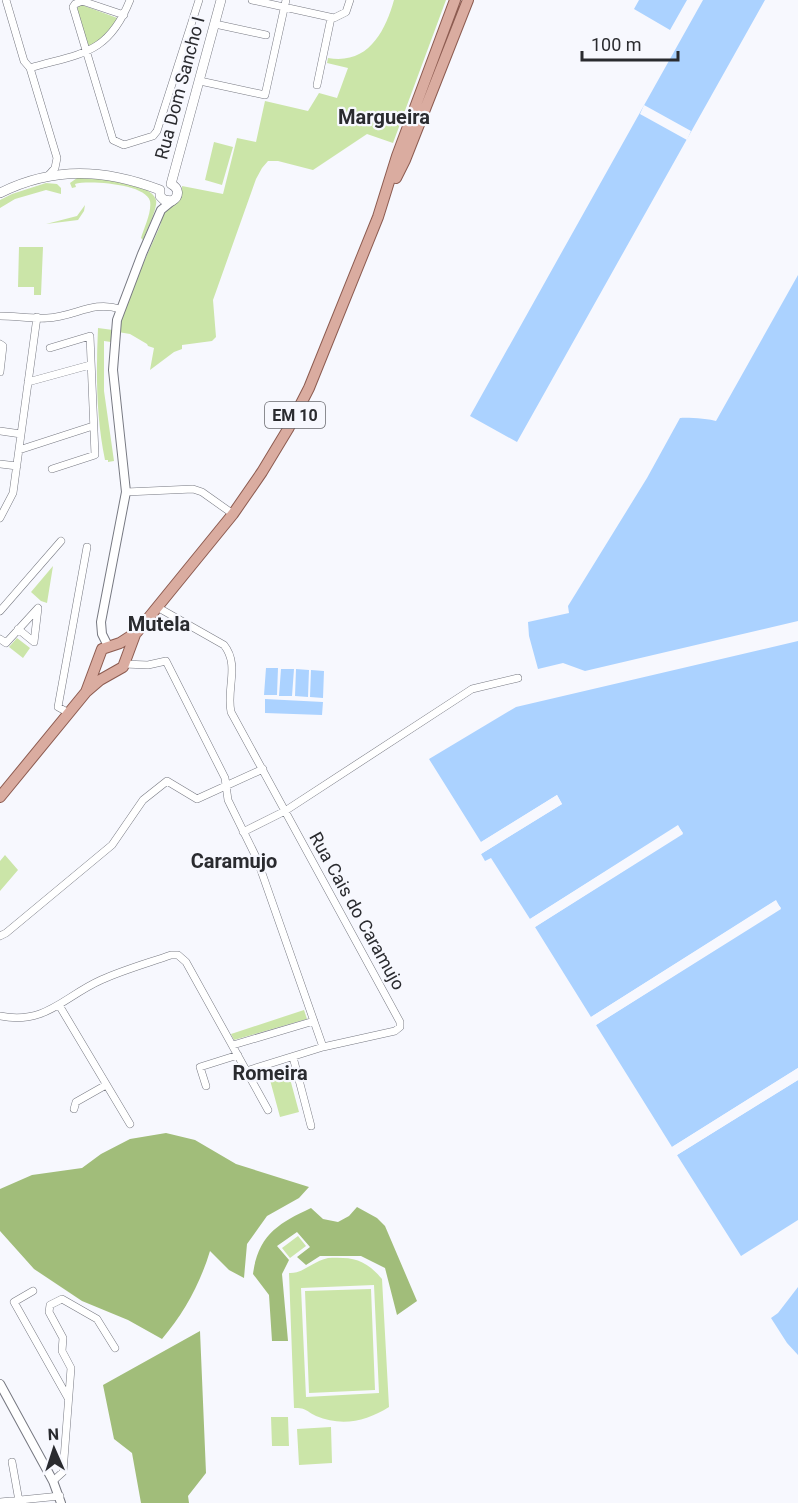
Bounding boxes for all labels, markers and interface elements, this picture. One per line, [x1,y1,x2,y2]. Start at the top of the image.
street label: Rua Dom Sancho I [150,14,209,162]
scale bar [582,24,678,62]
text: 100 m [591,34,642,55]
district label: Margueira [338,105,430,129]
road number: EM 10 [265,402,325,428]
district label: Mutela [128,612,190,636]
street label: Rua Cais do Caramujo [305,828,410,993]
district label: Caramujo [191,849,277,873]
district label: Romeira [232,1061,308,1085]
north arrow [24,1419,84,1479]
text: N [47,1425,59,1444]

